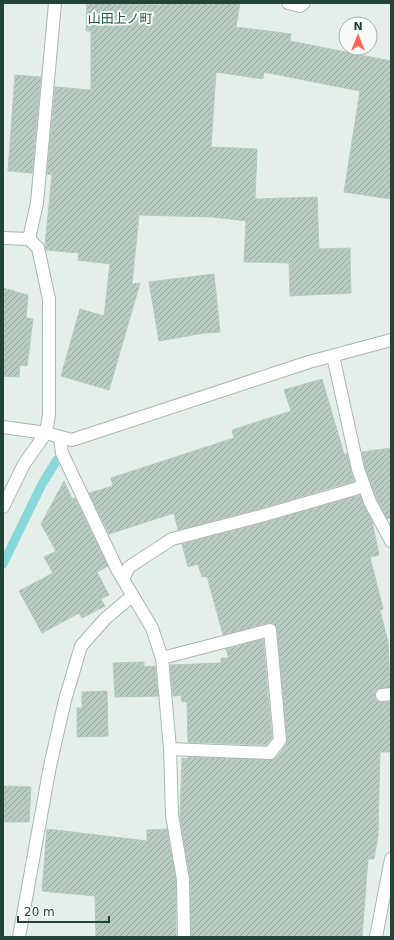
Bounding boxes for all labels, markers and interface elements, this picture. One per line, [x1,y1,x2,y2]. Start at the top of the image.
district label: 山田上ノ町 [87,11,153,26]
north arrow [338,16,378,56]
text: N [353,20,363,33]
scale bar [18,898,109,924]
text: 20 m [24,905,55,919]

